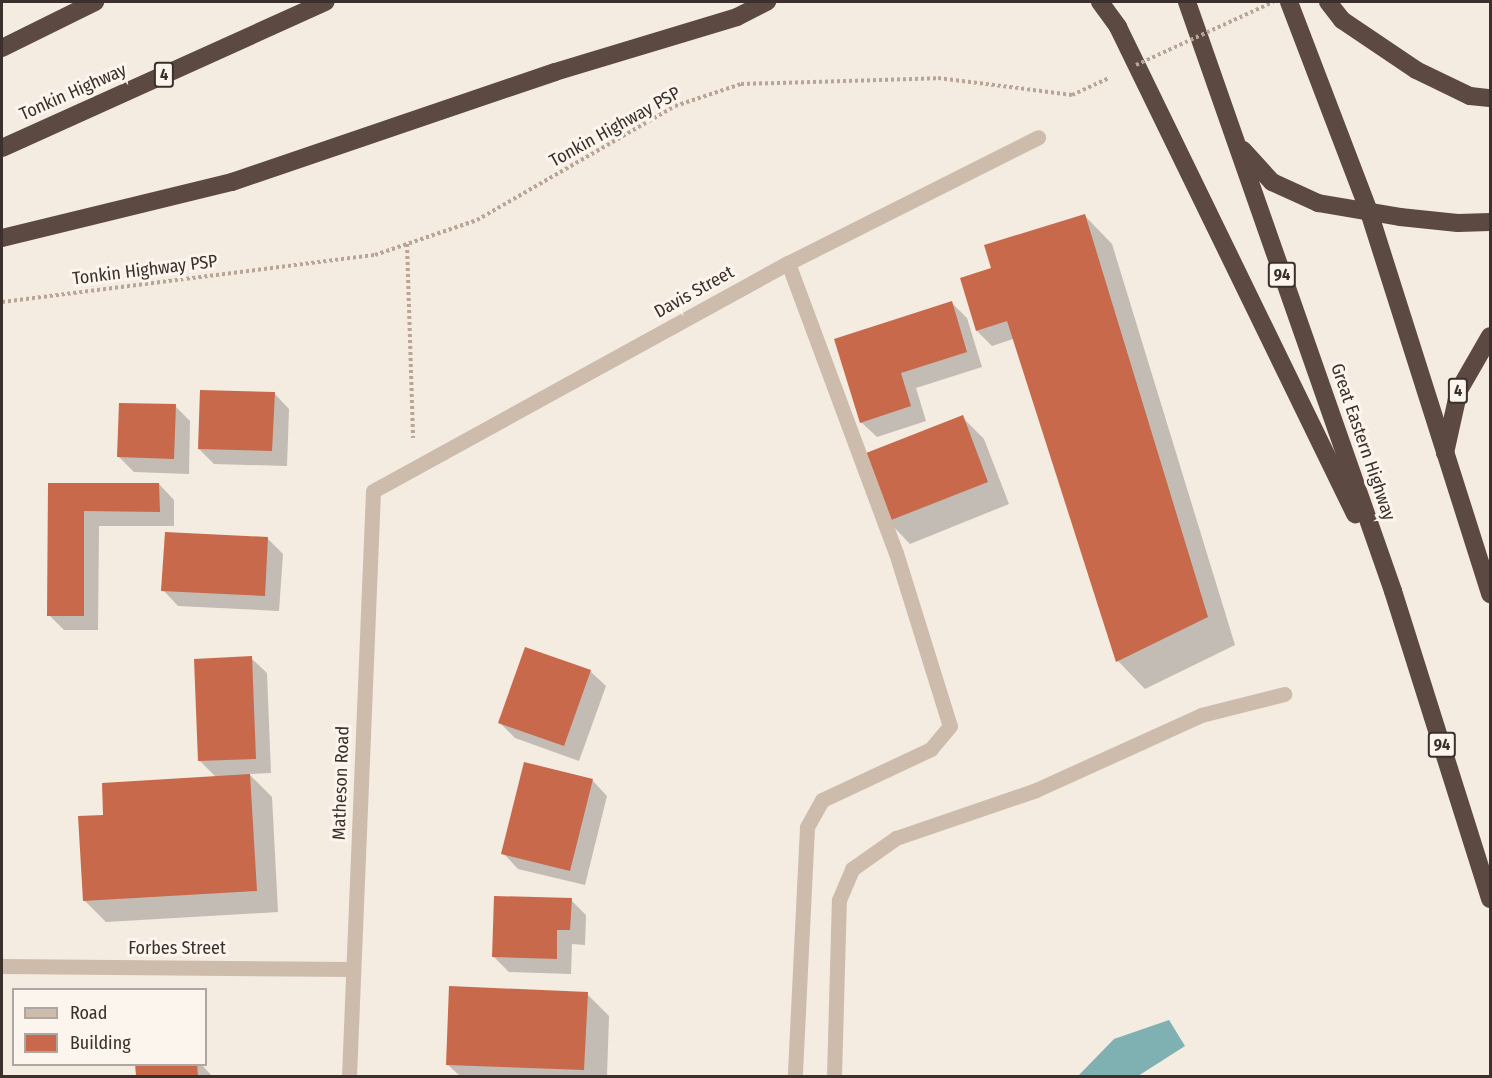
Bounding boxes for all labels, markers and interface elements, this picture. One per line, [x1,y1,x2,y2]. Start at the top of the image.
street label: Tonkin Highway [16,59,130,125]
road number: 4 [154,62,174,88]
street label: Tonkin Highway PSP [546,82,684,172]
street label: Tonkin Highway PSP [71,250,219,290]
street label: Davis Street [650,261,738,323]
road number: 94 [1267,262,1297,288]
street label: Great Eastern Highway [1326,361,1400,523]
road number: 4 [1448,378,1468,404]
street label: Matheson Road [328,726,354,840]
road number: 94 [1427,732,1457,758]
street label: Forbes Street [128,937,226,959]
legend [12,988,207,1066]
text: Road [70,1002,107,1024]
text: Building [70,1032,131,1054]

